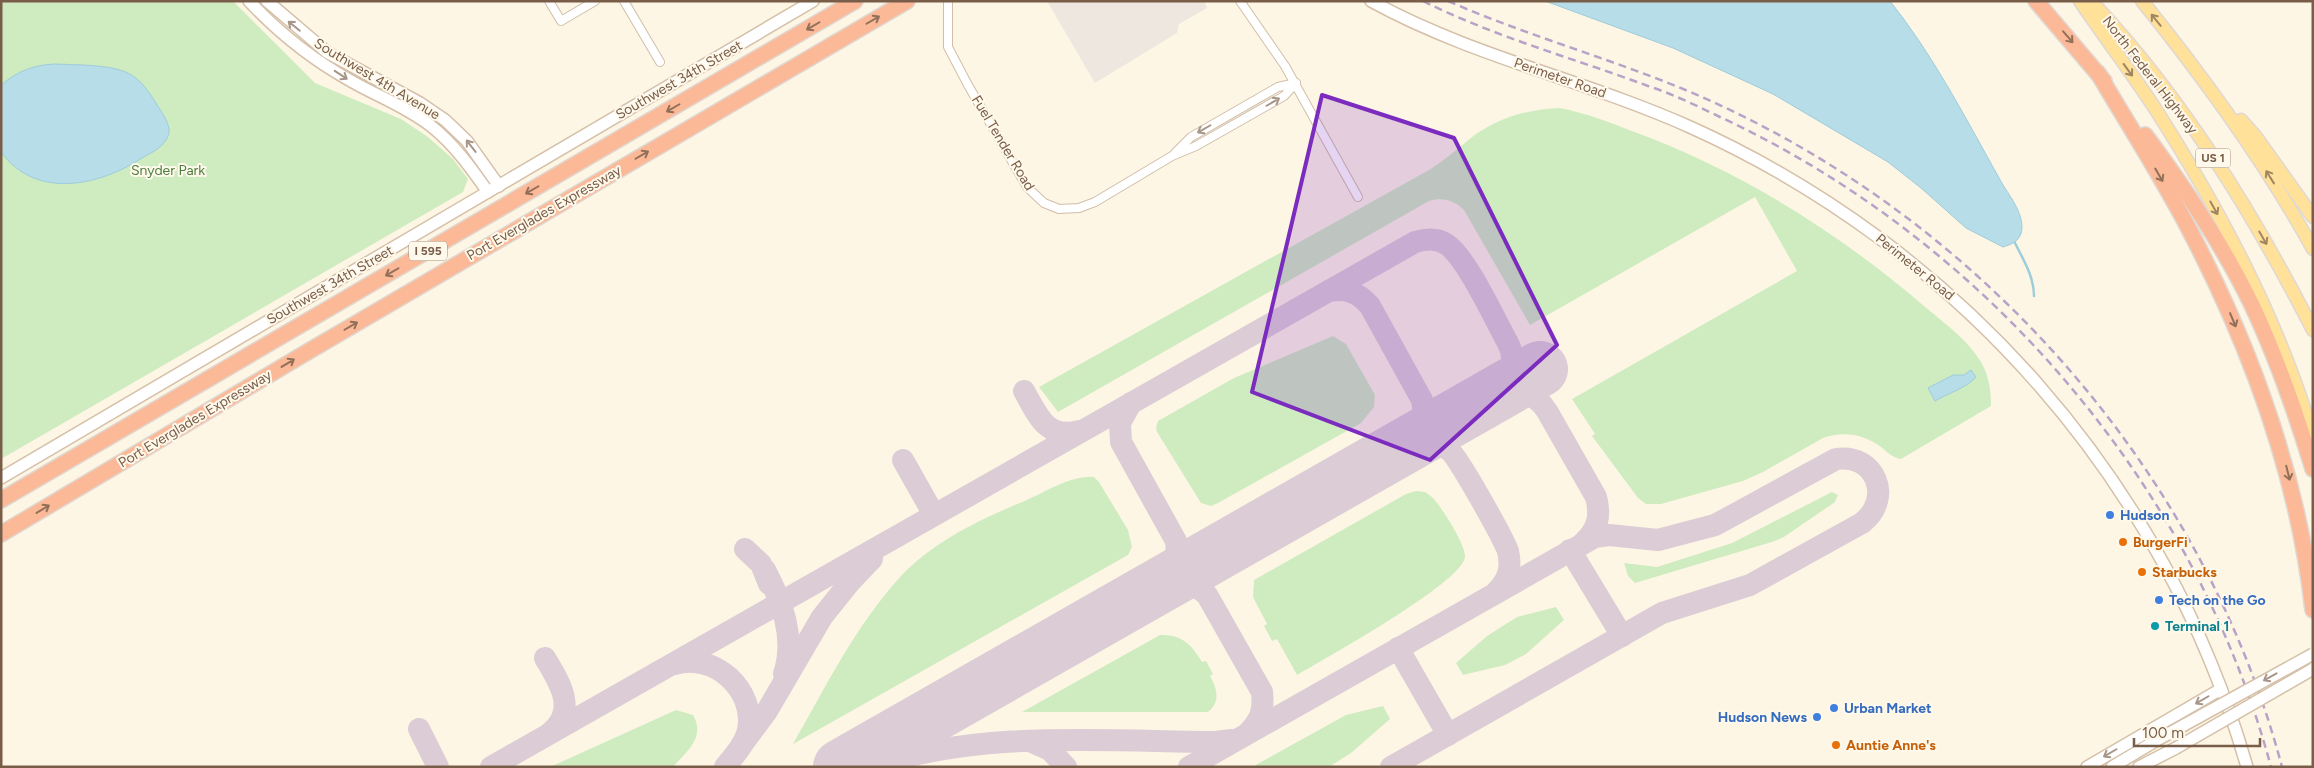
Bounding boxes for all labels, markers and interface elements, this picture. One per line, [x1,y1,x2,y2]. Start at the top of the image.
street label: North Federal Highway [2099,13,2202,138]
one-way arrow [2151,13,2162,26]
one-way arrow [865,15,880,24]
one-way arrow [288,21,301,32]
one-way arrow [806,21,820,31]
one-way arrow [2062,30,2074,43]
street label: Southwest 4th Avenue [311,35,443,124]
street label: Southwest 34th Street [613,37,745,123]
street label: Perimeter Road [1512,54,1608,102]
one-way arrow [2123,63,2133,77]
one-way arrow [334,70,348,80]
street label: Fuel Tender Road [968,92,1038,194]
one-way arrow [1265,96,1279,106]
one-way arrow [666,103,680,113]
one-way arrow [1198,124,1212,134]
one-way arrow [465,140,476,153]
road number: US 1 [2196,148,2230,168]
one-way arrow [635,150,649,160]
street label: Port Everglades Expressway [464,161,625,264]
park label: Snyder Park [131,162,205,179]
one-way arrow [2155,168,2165,182]
one-way arrow [2265,170,2275,184]
one-way arrow [526,185,540,195]
one-way arrow [2210,200,2219,215]
street label: Perimeter Road [1872,230,1958,304]
one-way arrow [2258,231,2268,246]
street label: Southwest 34th Street [264,242,396,328]
road number: I 595 [409,242,447,260]
one-way arrow [386,267,400,277]
one-way arrow [2229,312,2238,327]
one-way arrow [344,321,358,331]
one-way arrow [281,358,295,368]
street label: Port Everglades Expressway [115,366,275,471]
one-way arrow [2284,464,2293,480]
one-way arrow [36,504,50,514]
place label: Hudson [2120,507,2169,524]
marker: Hudson [2104,509,2116,521]
place label: BurgerFi [2133,534,2188,551]
marker: BurgerFi [2117,536,2129,548]
place label: Starbucks [2152,564,2217,581]
marker: Starbucks [2136,566,2148,578]
place label: Tech on the Go [2169,592,2266,609]
marker: Tech on the Go [2153,594,2165,606]
place label: Terminal 1 [2165,618,2229,635]
marker: Terminal 1 [2149,620,2161,632]
one-way arrow [2263,672,2277,682]
one-way arrow [2195,696,2210,705]
place label: Urban Market [1844,700,1932,717]
marker: Urban Market [1828,702,1840,714]
place label: Hudson News [1718,709,1807,726]
marker: Hudson News [1811,711,1823,723]
scale bar [2134,716,2260,748]
text: 100 m [2142,724,2184,742]
place label: Auntie Anne's [1846,737,1936,754]
marker: Auntie Anne's [1830,739,1842,751]
one-way arrow [2104,749,2118,759]

